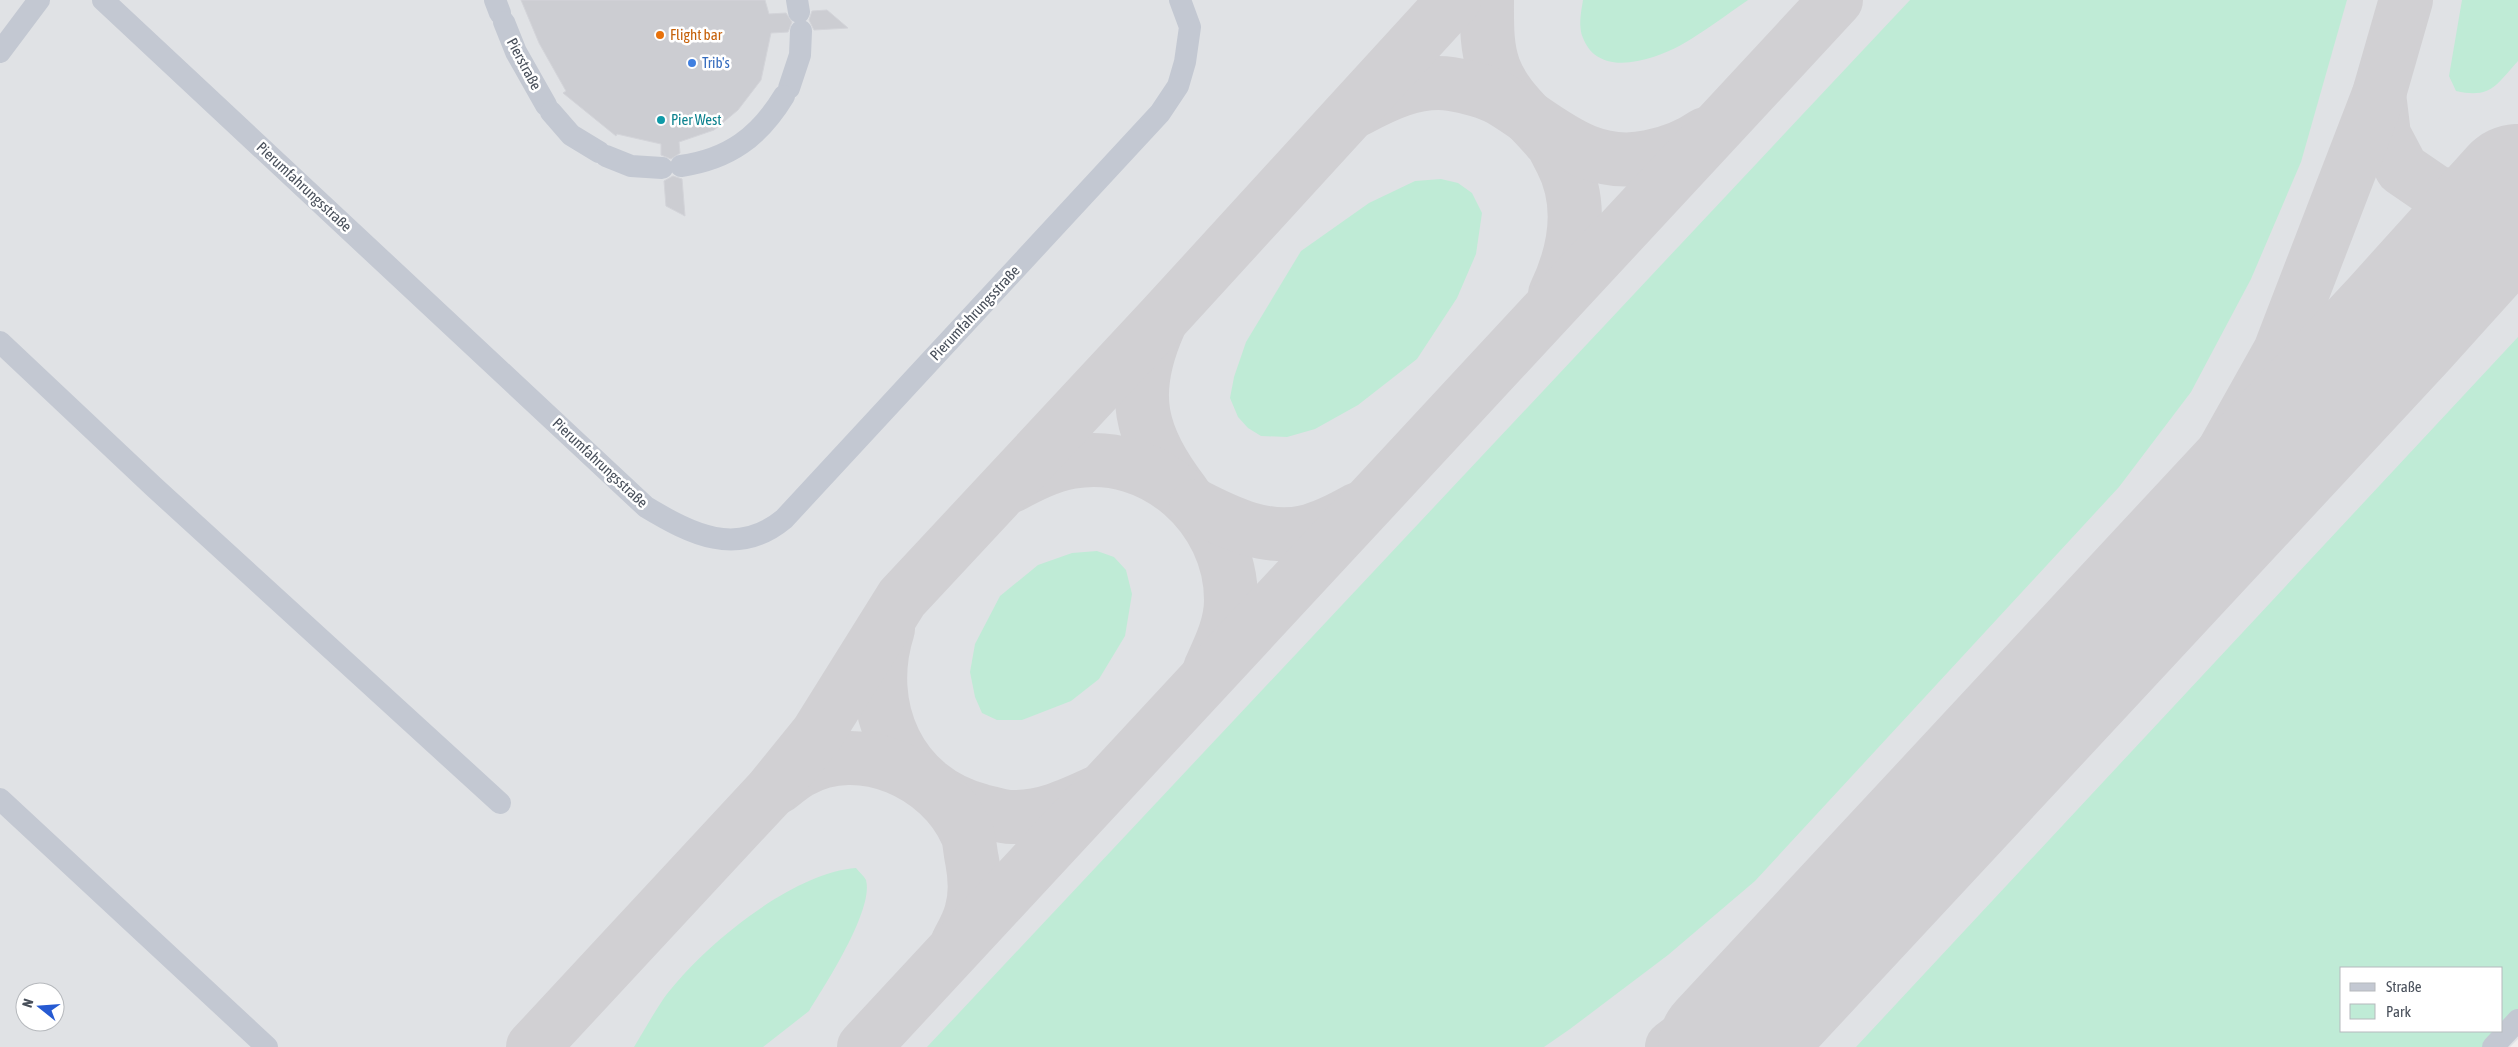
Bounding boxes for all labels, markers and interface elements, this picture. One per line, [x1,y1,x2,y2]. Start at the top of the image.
place label: Flight bar [670,26,723,43]
marker: Flight bar [654,29,666,41]
street label: Pierstraße [504,35,545,93]
place label: Trib's [702,54,730,71]
marker: Trib's [686,57,698,69]
place label: Pier West [671,111,722,128]
marker: Pier West [655,114,667,126]
street label: Pierumfahrungsstraße [253,138,355,235]
street label: Pierumfahrungsstraße [926,262,1023,364]
street label: Pierumfahrungsstraße [549,414,651,511]
legend [2340,967,2503,1032]
text: Straße [2386,978,2422,995]
north arrow [15,982,65,1032]
text: N [19,997,36,1009]
text: Park [2386,1003,2411,1020]

